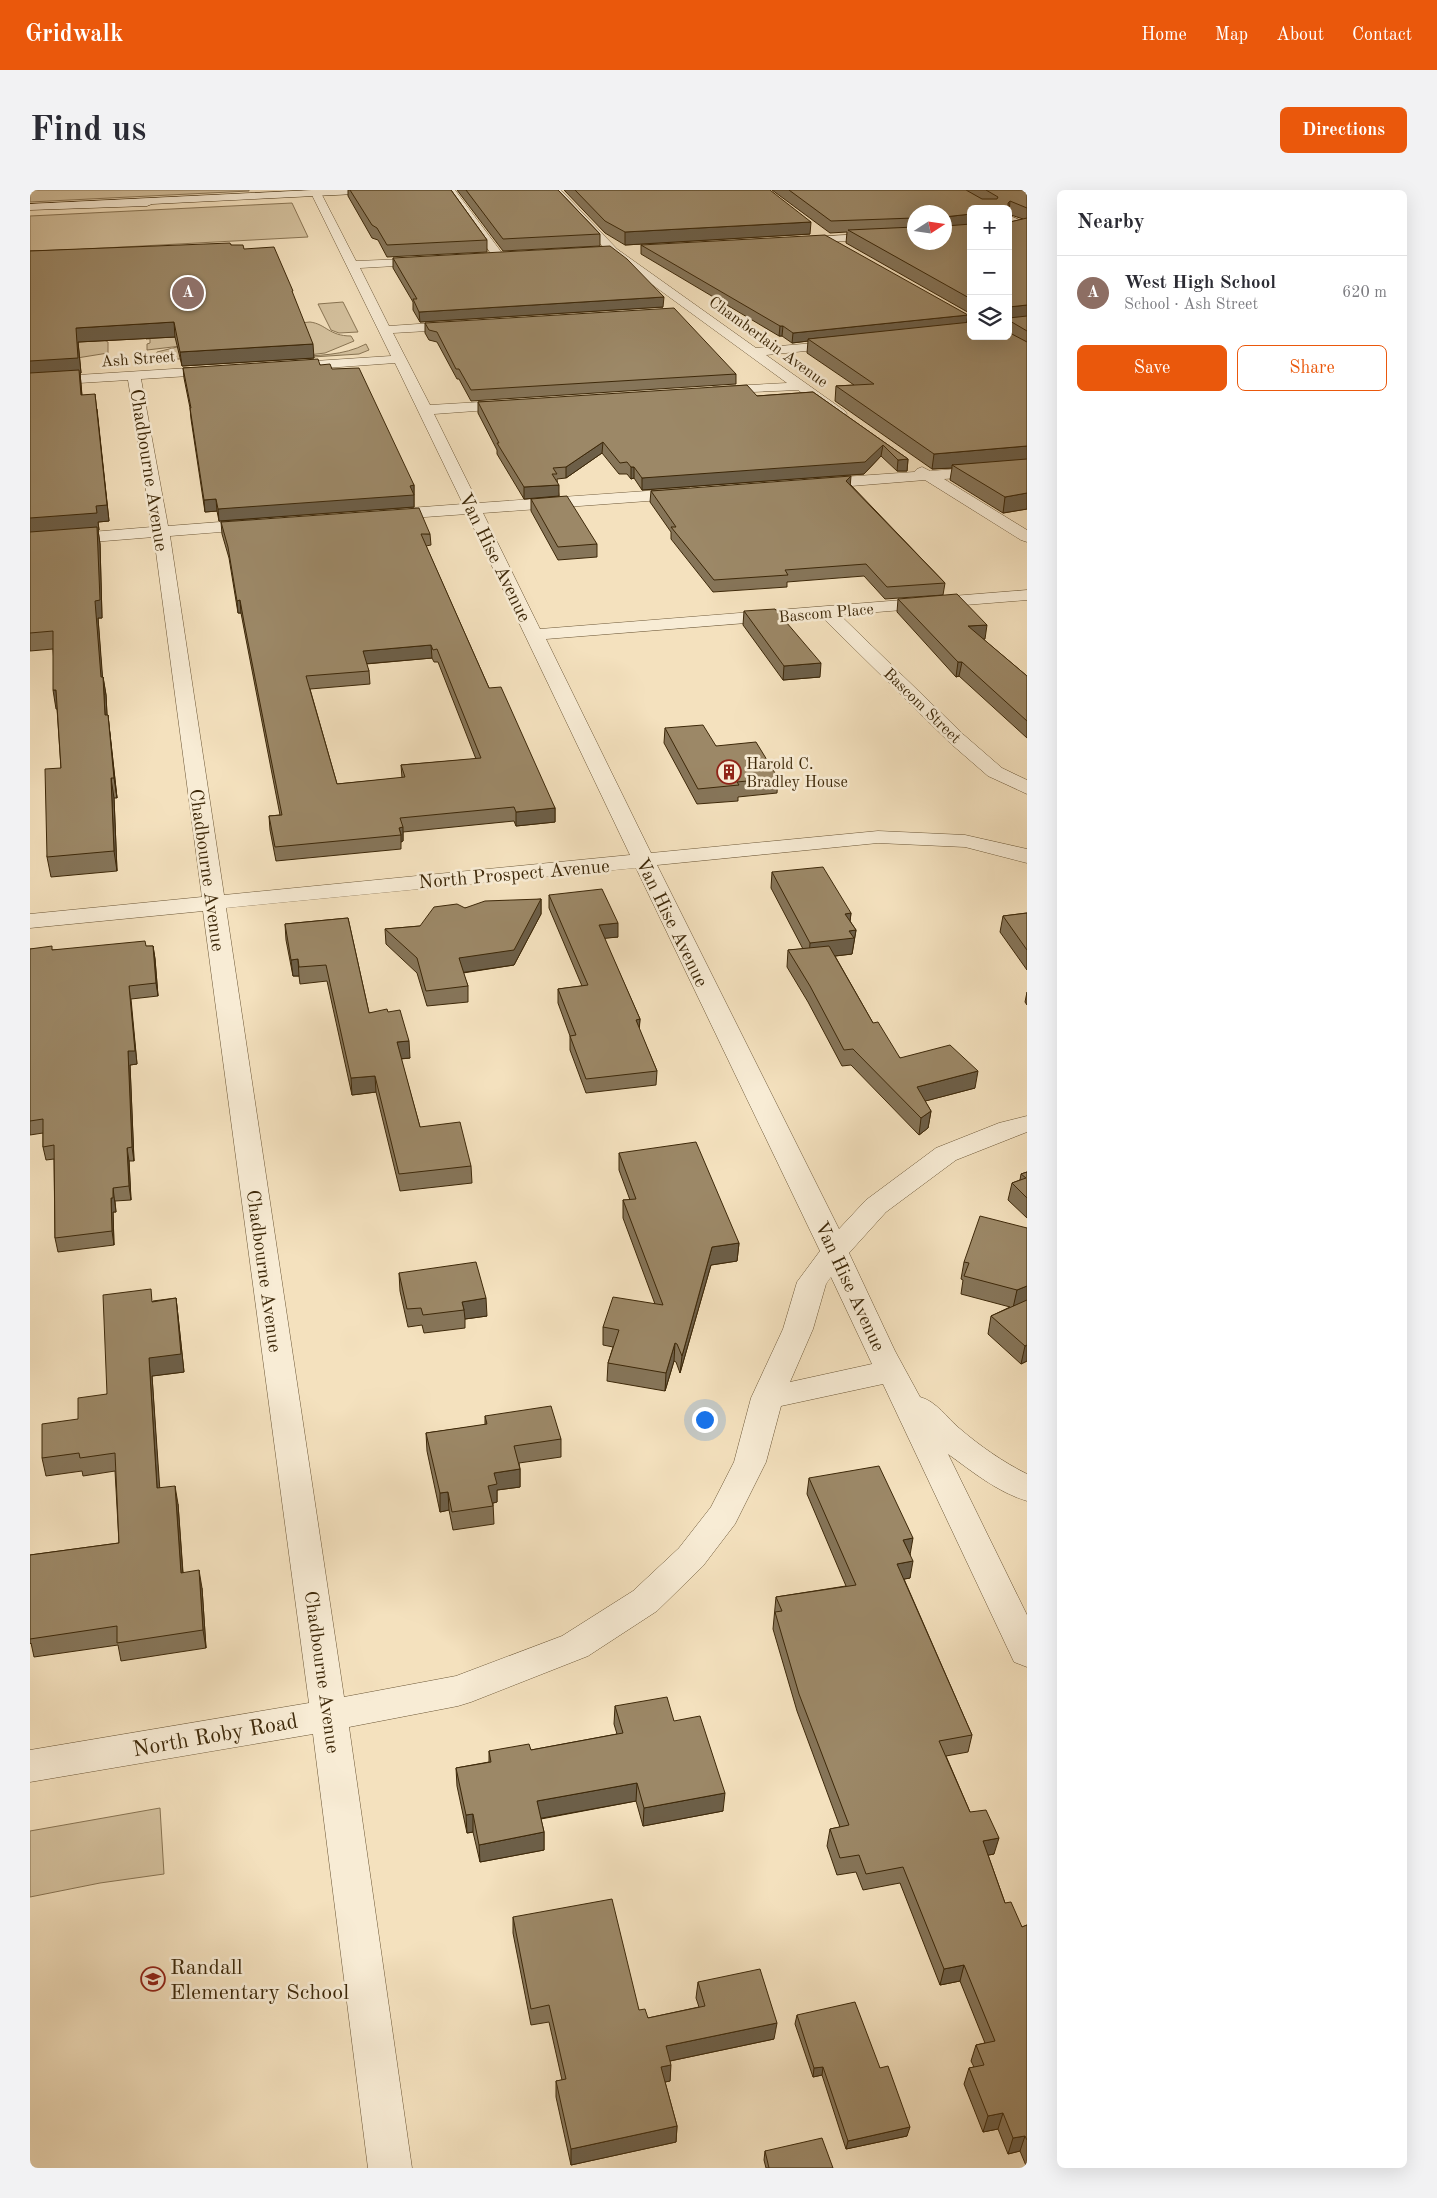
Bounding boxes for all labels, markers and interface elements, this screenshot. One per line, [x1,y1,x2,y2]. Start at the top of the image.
text: Gridwalk [25,23,123,47]
text: Home [1141,26,1187,44]
text: Map [1215,26,1248,44]
text: About [1276,26,1324,44]
text: Contact [1352,26,1412,44]
button: Directions [1280,107,1407,153]
text: Find us [30,113,146,148]
north arrow [907,205,952,250]
map controls [967,205,1012,340]
button: + [967,205,1012,250]
text: Nearby [1077,212,1145,233]
button: − [967,250,1012,295]
pin: A [172,274,204,312]
text: West High School [1124,274,1276,293]
text: A [1087,285,1099,301]
text: 620 m [1342,285,1387,301]
street label: Chamberlain Avenue [705,294,830,391]
button: layers [967,295,1012,340]
text: School · Ash Street [1124,297,1258,313]
button: Save [1077,345,1227,391]
button: Share [1237,345,1387,391]
street label: Ash Street [100,349,176,371]
street label: Chadbourne Avenue [125,388,170,553]
street label: Van Hise Avenue [454,491,533,626]
street label: Bascom Place [778,602,874,626]
street label: Bascom Street [880,666,964,747]
place label: Harold C. Bradley House [746,757,848,791]
building icon: Harold C. Bradley House [716,759,742,785]
street label: Chadbourne Avenue [185,788,226,953]
street label: Van Hise Avenue [631,856,710,991]
street label: North Prospect Avenue [418,858,611,893]
street label: Chadbourne Avenue [242,1189,283,1354]
street label: Van Hise Avenue [810,1219,887,1355]
your location [692,1407,718,1433]
street label: Chadbourne Avenue [300,1590,341,1755]
street label: North Roby Road [131,1711,300,1761]
place label: Randall Elementary School [170,1957,349,2004]
school or university icon: Randall Elementary School [140,1966,166,1992]

